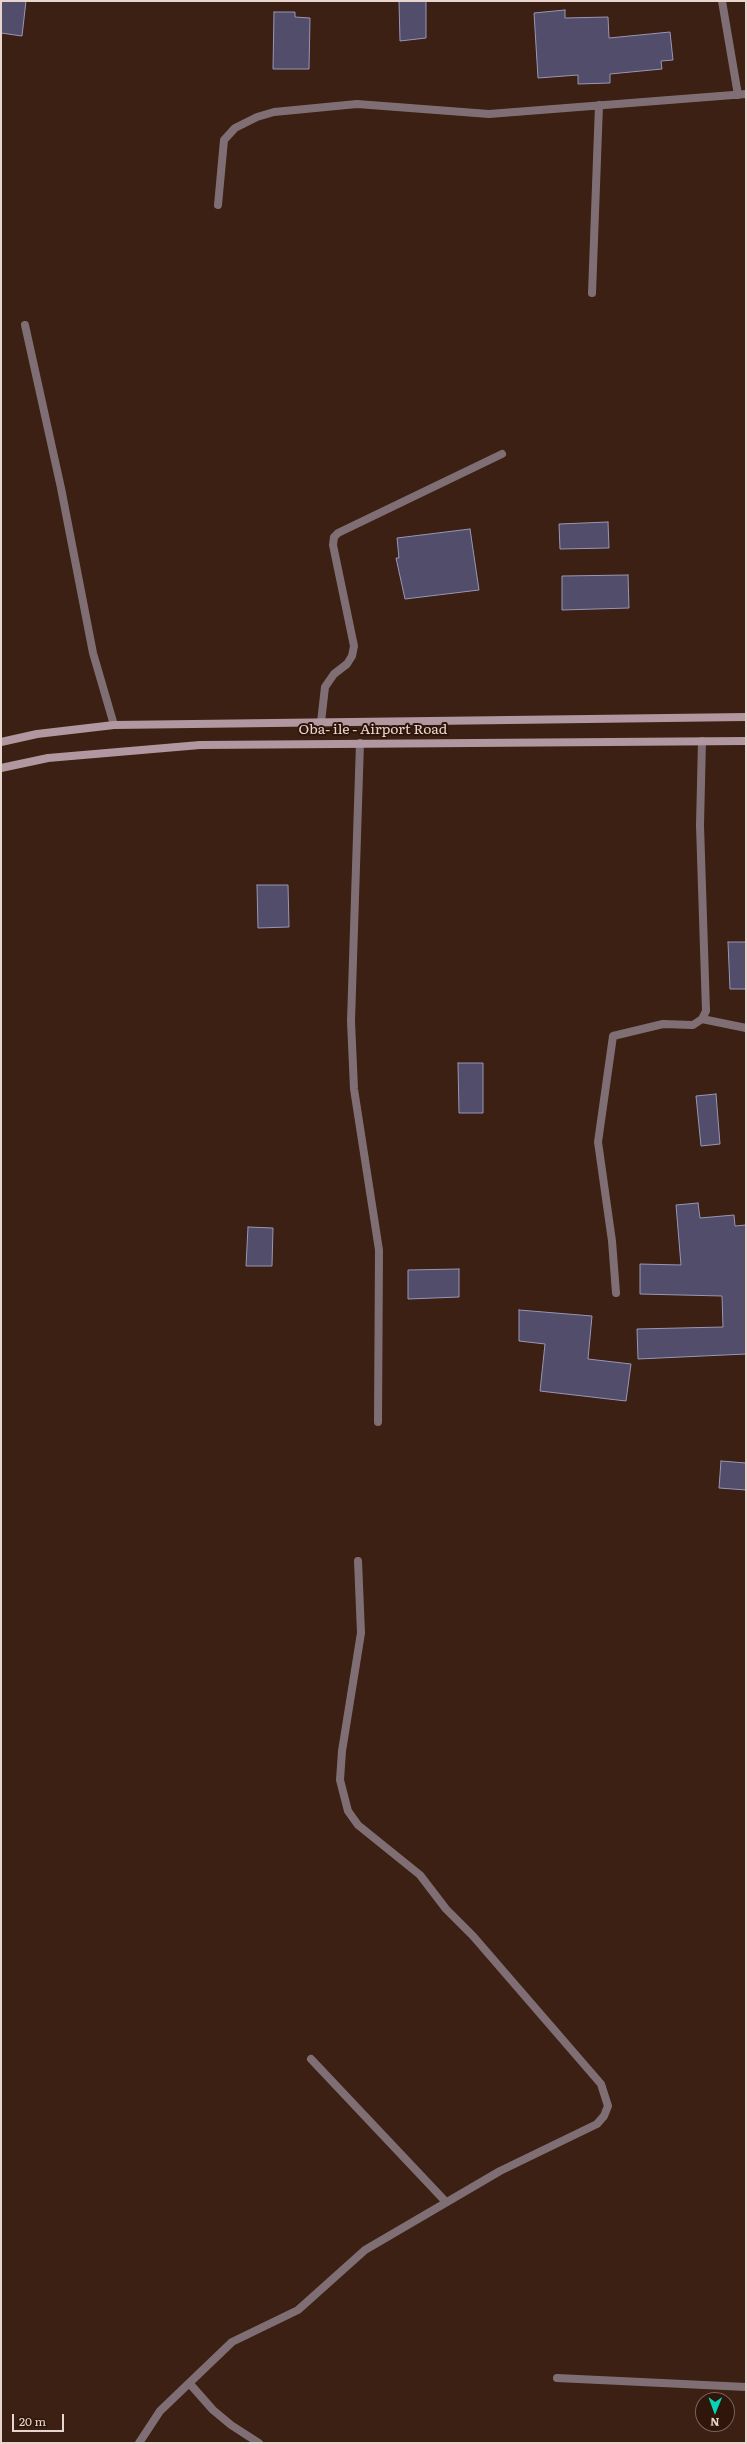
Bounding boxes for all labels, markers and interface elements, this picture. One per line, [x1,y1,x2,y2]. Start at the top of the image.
street label: Oba- ile - Airport Road [299,722,447,738]
north arrow [695,2392,735,2432]
scale bar [14,2406,66,2432]
text: 20 m [19,2412,46,2430]
text: N [710,2415,720,2431]

